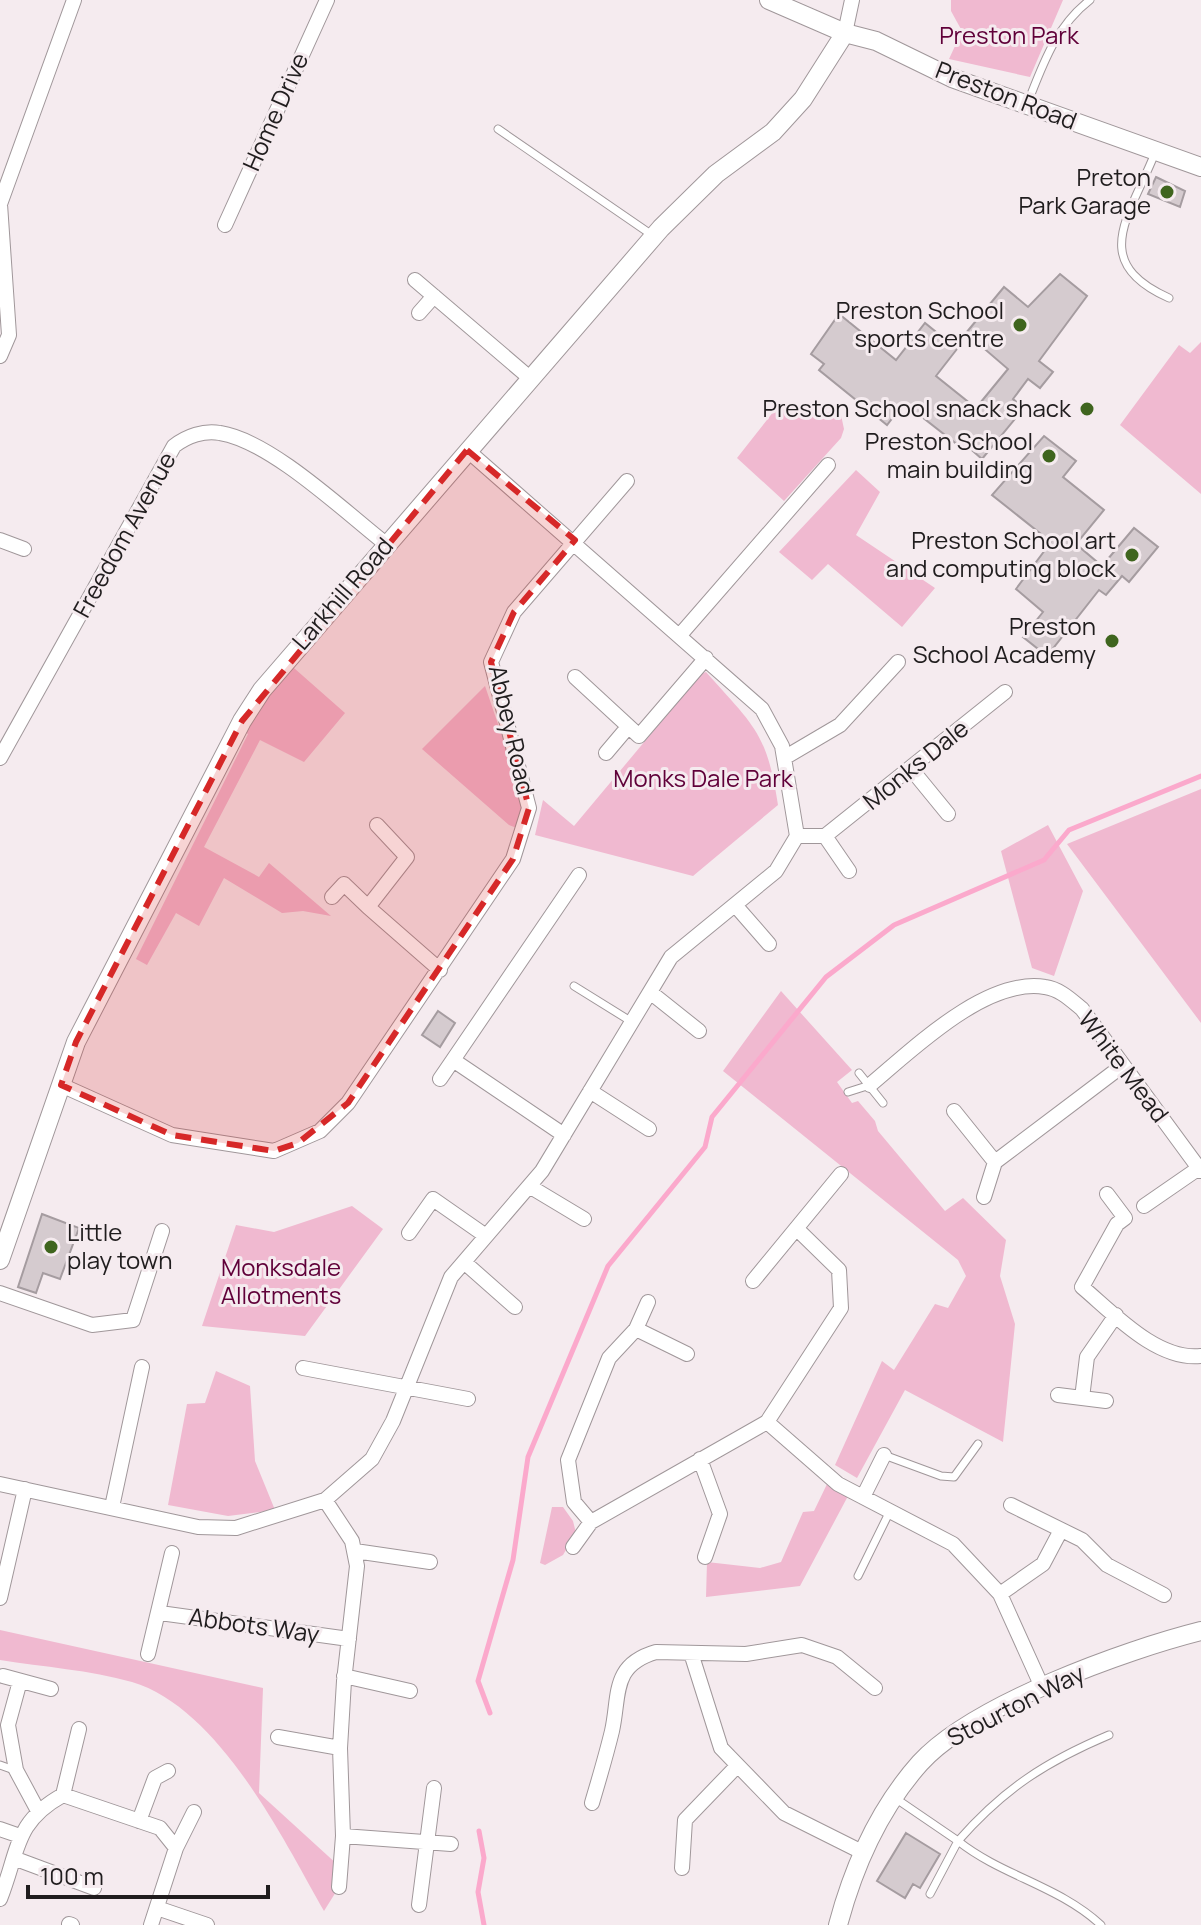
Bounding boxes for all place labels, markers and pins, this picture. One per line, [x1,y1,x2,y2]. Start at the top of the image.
place label: Preton Park Garage [1018,160,1151,221]
marker: Preton Park Garage [1158,183,1176,201]
place label: Preston School sports centre [836,293,1004,354]
marker: Preston School sports centre [1011,316,1029,334]
place label: Preston School snack shack [762,391,1072,424]
marker: Preston School snack shack [1078,400,1096,418]
place label: Preston School main building [865,424,1033,485]
marker: Preston School main building [1040,447,1058,465]
place label: Preston School art and computing block [886,523,1117,584]
marker: Preston School art and computing block [1123,546,1141,564]
place label: Preston School Academy [913,609,1096,670]
marker: Preston School Academy [1103,632,1121,650]
place label: Little play town [67,1215,172,1276]
marker: Little play town [42,1238,60,1256]

